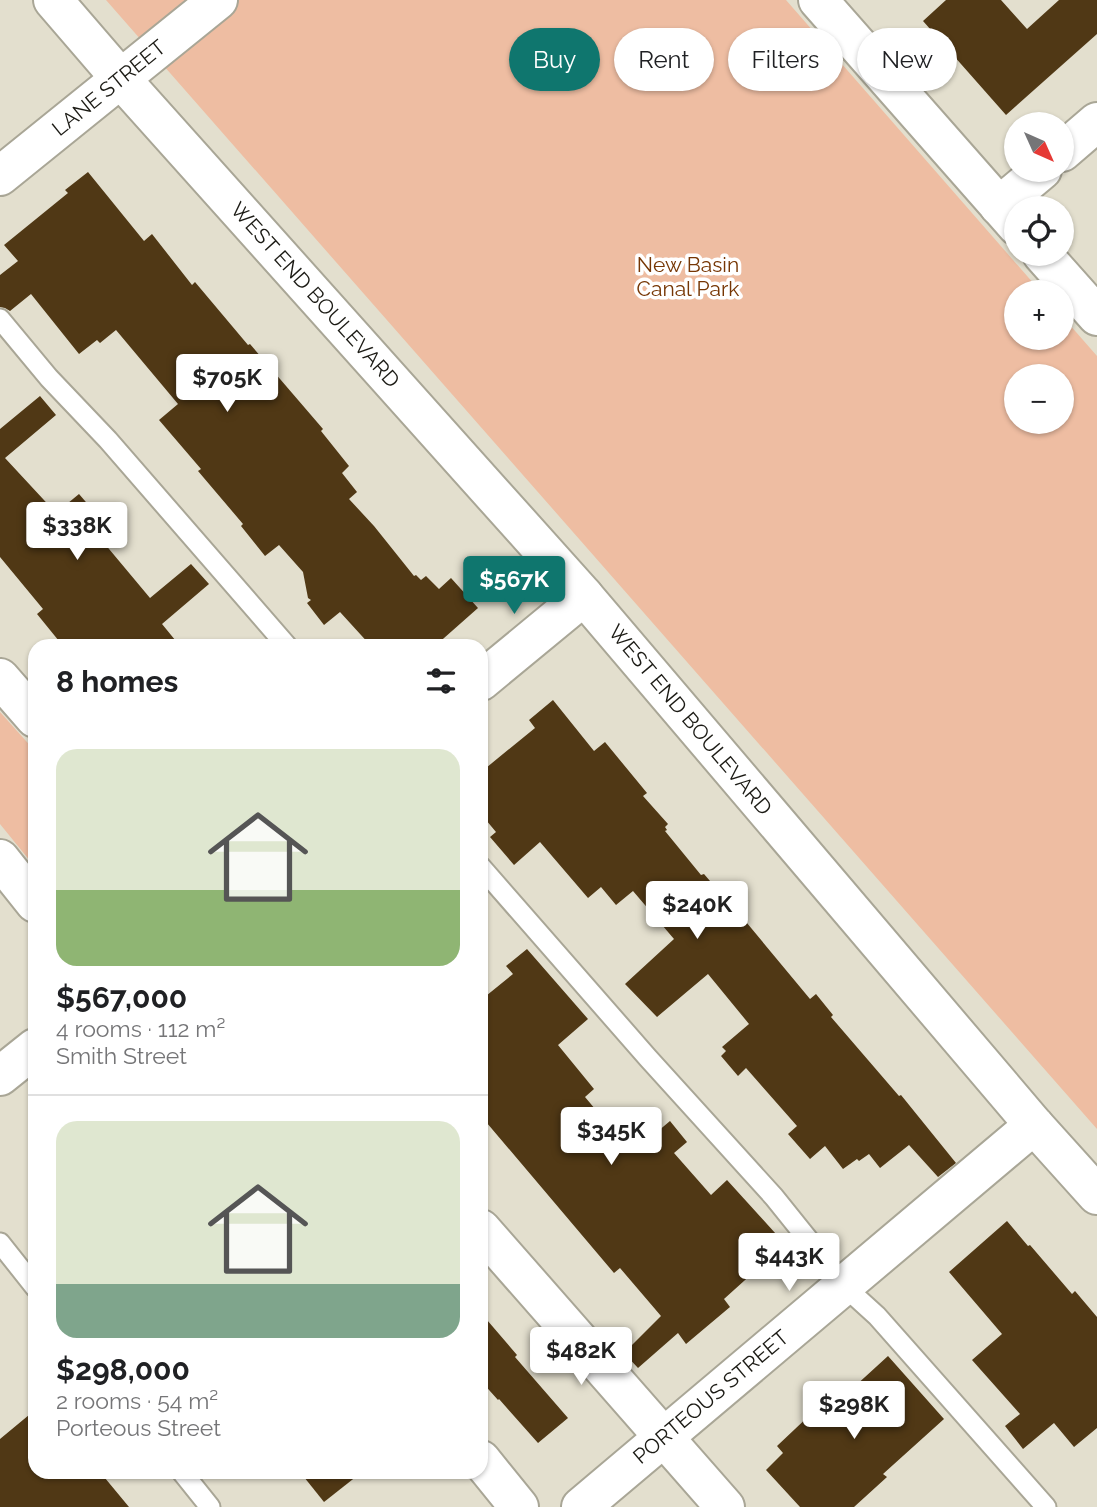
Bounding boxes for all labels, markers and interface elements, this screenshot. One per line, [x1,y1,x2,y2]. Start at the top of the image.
chip: Buy [509,28,600,91]
chip: Rent [614,28,714,91]
chip: Filters [728,28,843,91]
chip: New [857,28,957,91]
street label: LANE STREET [47,34,170,141]
north arrow [1004,112,1074,182]
map controls [1004,112,1074,434]
button: locate [1004,196,1074,266]
street label: WEST END BOULEVARD [225,197,405,393]
park label: New Basin Canal Park [637,252,739,301]
button: + [1004,280,1074,350]
pin: $705K [178,354,276,414]
text: $705K [192,363,262,390]
button: − [1004,364,1074,434]
pin: $338K [28,503,126,562]
text: $338K [42,511,112,538]
pin: $567K [465,556,563,616]
text: $567K [479,565,549,592]
street label: WEST END BOULEVARD [603,619,777,820]
icon: filters [422,662,460,700]
text: 8 homes [56,664,178,699]
icon: home [195,794,321,920]
pin: $240K [648,881,746,941]
text: $240K [662,890,732,917]
text: $567,000 [56,980,187,1015]
text: 4 rooms · 112 m² [56,1015,225,1042]
text: Smith Street [56,1042,187,1069]
pin: $345K [562,1108,660,1167]
text: $345K [577,1116,645,1143]
icon: home [195,1166,321,1292]
pin: $443K [740,1234,838,1293]
text: $443K [754,1242,824,1269]
street label: PORTEOUS STREET [628,1324,794,1469]
pin: $482K [532,1328,630,1387]
text: $482K [546,1336,616,1363]
text: $298,000 [56,1352,190,1387]
pin: $298K [805,1382,903,1441]
text: 2 rooms · 54 m² [56,1387,218,1414]
text: $298K [819,1390,889,1417]
text: Porteous Street [56,1414,221,1441]

